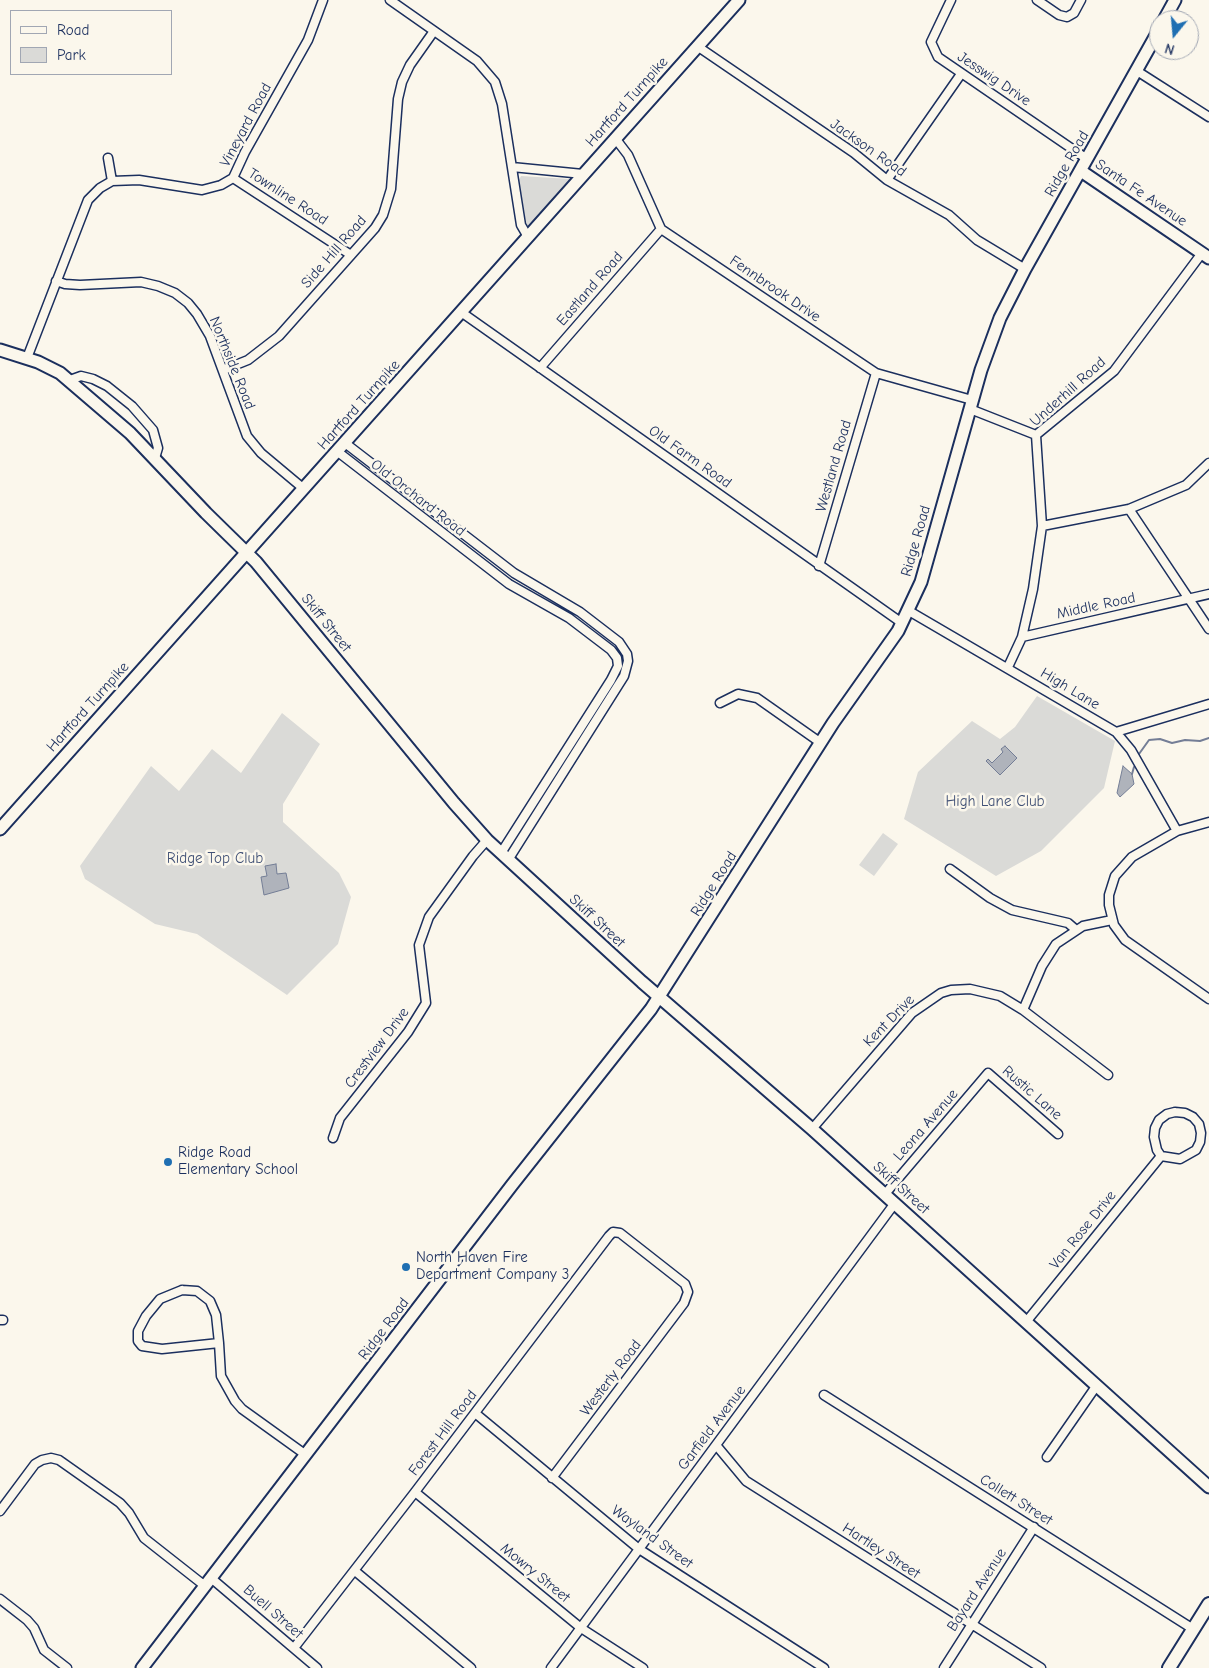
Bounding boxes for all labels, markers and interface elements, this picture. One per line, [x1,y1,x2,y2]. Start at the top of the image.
legend [10,10,172,75]
north arrow [1149,10,1199,60]
text: Road [57,21,89,39]
text: N [1163,39,1177,58]
text: Park [57,46,86,64]
street label: Jesswig Drive [954,48,1034,110]
street label: Hartford Turnpike [582,53,672,151]
street label: Vineyard Road [216,80,276,170]
street label: Jackson Road [826,115,910,181]
street label: Ridge Road [1041,128,1093,200]
street label: Santa Fe Avenue [1092,156,1190,230]
street label: Townline Road [245,165,331,229]
street label: Side Hill Road [298,212,370,292]
street label: Eastland Road [553,248,627,330]
street label: Fennbrook Drive [726,252,824,326]
street label: Northside Road [205,314,259,412]
street label: Underhill Road [1026,353,1110,431]
street label: Hartford Turnpike [314,356,404,454]
street label: Westland Road [812,418,856,514]
street label: Old Farm Road [645,422,735,492]
street label: Old Orchard Road [367,456,469,540]
street label: Ridge Road [897,503,935,579]
street label: Middle Road [1055,589,1137,623]
street label: Skiff Street [297,590,355,656]
street label: Hartford Turnpike [43,658,133,756]
street label: High Lane [1037,664,1103,714]
park label: High Lane Club [945,793,1045,811]
street label: Ridge Road [687,848,741,920]
park label: Ridge Top Club [167,850,263,868]
street label: Skiff Street [565,891,629,951]
street label: Kent Drive [860,991,918,1051]
street label: Crestview Drive [341,1004,413,1092]
street label: Rustic Lane [998,1062,1066,1124]
street label: Leona Avenue [890,1085,962,1165]
place label: Ridge Road Elementary School [178,1144,298,1179]
marker: Ridge Road Elementary School [162,1156,174,1168]
street label: Skiff Street [869,1158,933,1218]
street label: Van Rose Drive [1046,1187,1120,1273]
place label: North Haven Fire Department Company 3 [416,1249,569,1284]
marker: North Haven Fire Department Company 3 [400,1261,412,1273]
street label: Ridge Road [355,1294,413,1364]
street label: Westerly Road [577,1336,645,1420]
street label: Garfield Avenue [674,1382,750,1474]
street label: Forest Hill Road [405,1387,481,1479]
street label: Collett Street [976,1471,1056,1529]
street label: Wayland Street [608,1501,696,1573]
street label: Hartley Street [839,1519,923,1583]
street label: Mowry Street [496,1539,574,1607]
street label: Bayard Avenue [943,1545,1011,1635]
street label: Buell Street [239,1581,307,1643]

